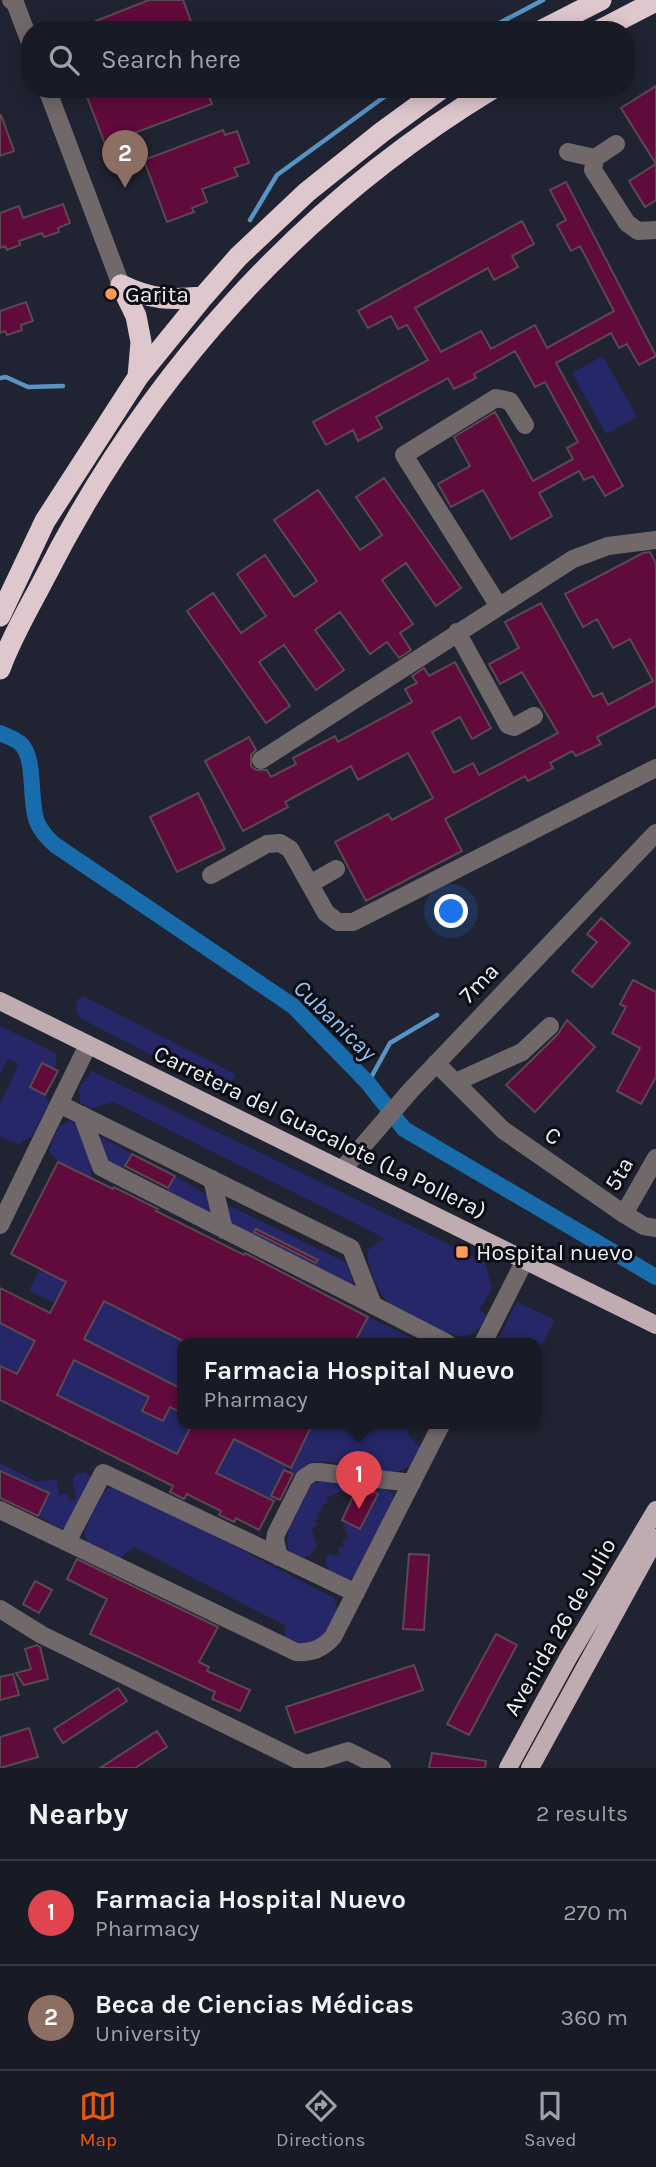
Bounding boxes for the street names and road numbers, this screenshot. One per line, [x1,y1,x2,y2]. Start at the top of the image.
street label: 7ma [454,957,504,1009]
street label: Carretera del Guacalote (La Pollera) [149,1040,491,1224]
street label: C [539,1121,567,1151]
street label: 5ta [599,1152,639,1196]
street label: Avenida 26 de Julio [498,1533,622,1721]

